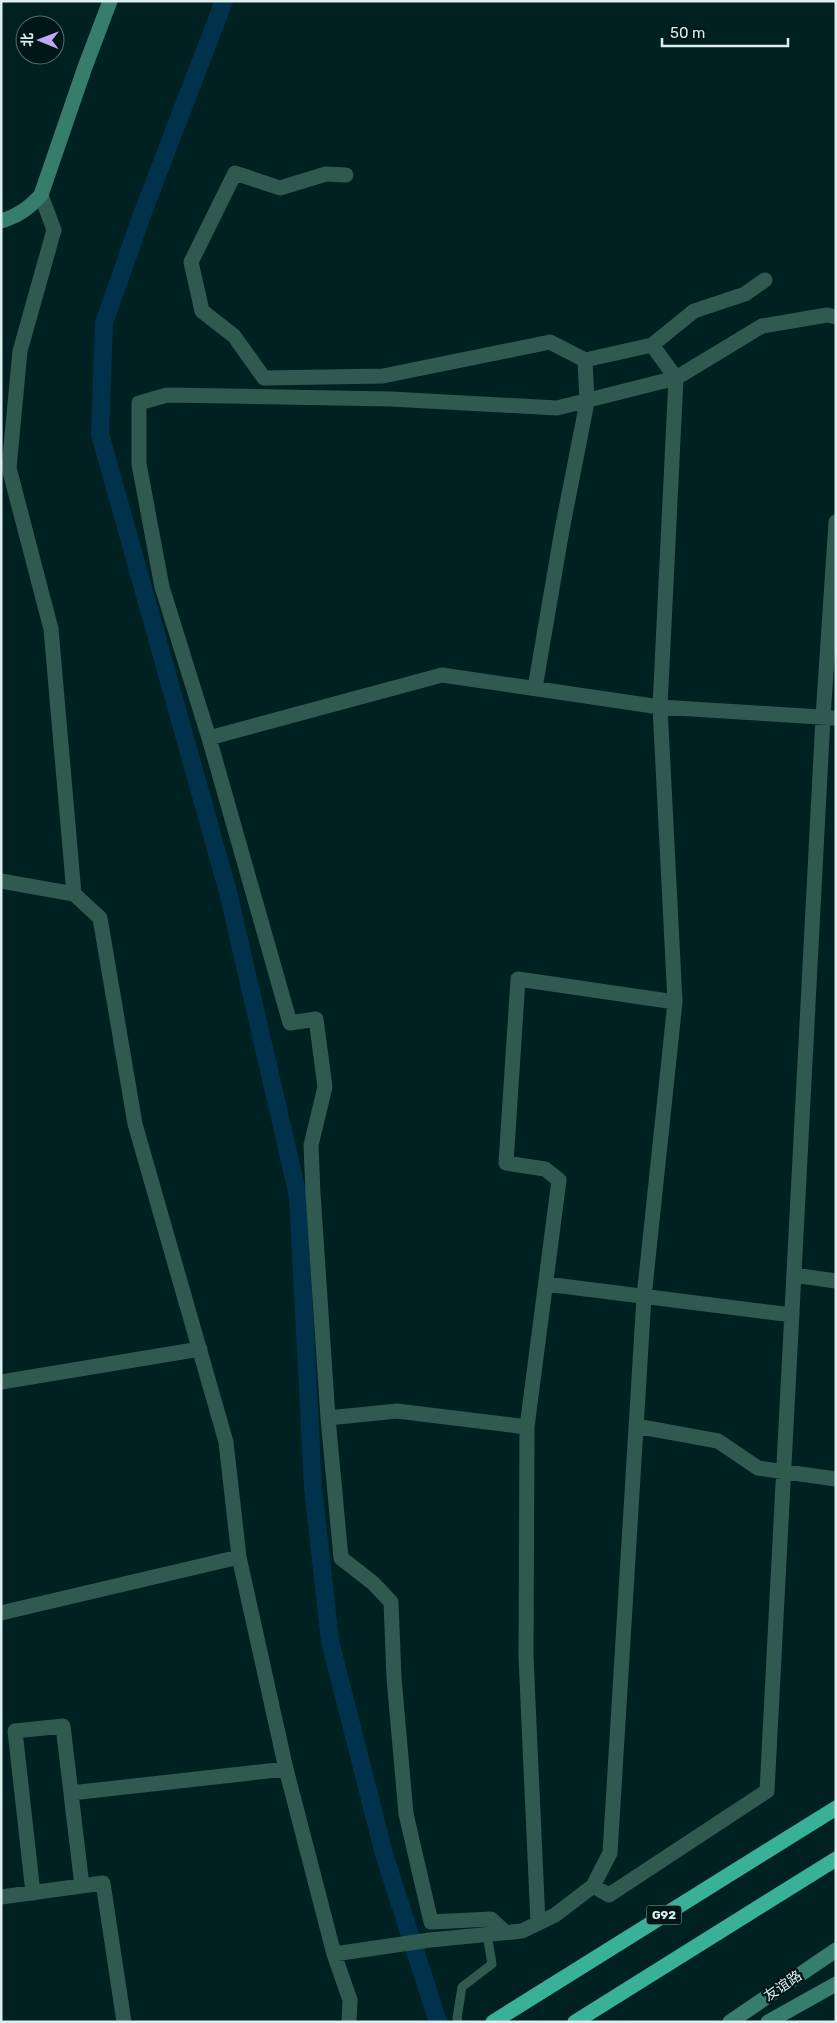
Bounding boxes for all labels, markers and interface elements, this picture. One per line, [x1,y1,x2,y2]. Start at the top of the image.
north arrow [15,15,65,65]
scale bar [662,15,788,47]
text: 50 m [670,24,705,42]
text: 北 [19,33,36,47]
road number: G92 [646,1906,682,1924]
street label: 友谊路 [761,1967,805,2005]

